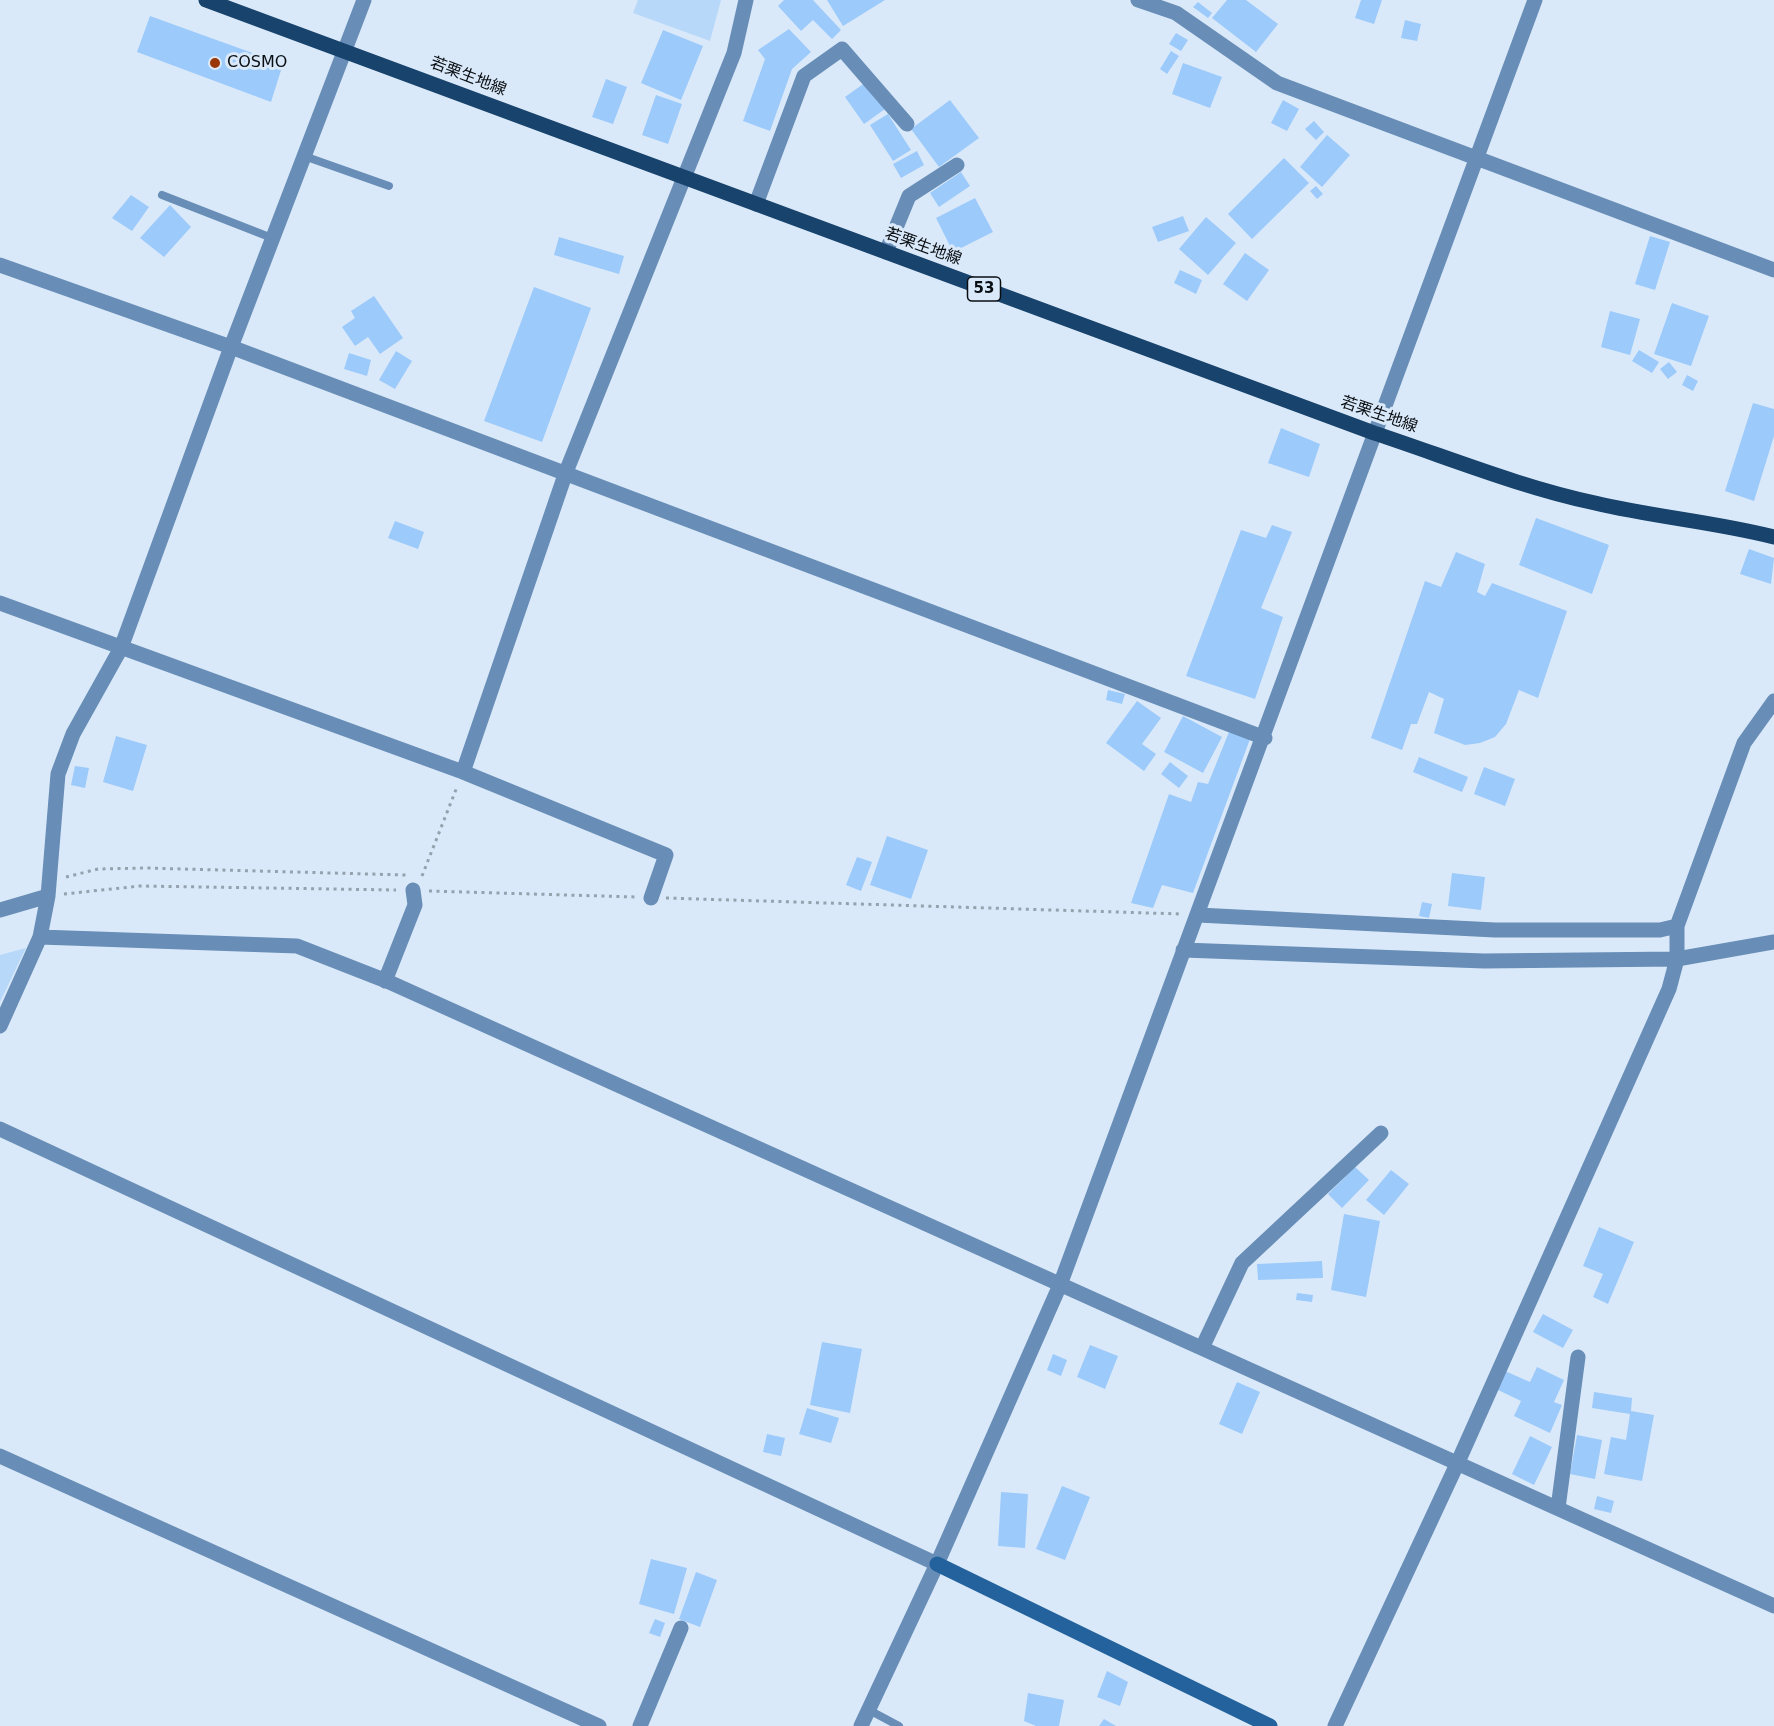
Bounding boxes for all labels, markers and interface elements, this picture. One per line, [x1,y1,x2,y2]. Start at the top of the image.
place label: COSMO [227,53,287,73]
street label: 若栗生地線 [427,54,509,100]
marker: COSMO [208,56,222,70]
street label: 若栗生地線 [882,224,964,270]
road number: 53 [968,277,1000,301]
street label: 若栗生地線 [1338,393,1420,437]

